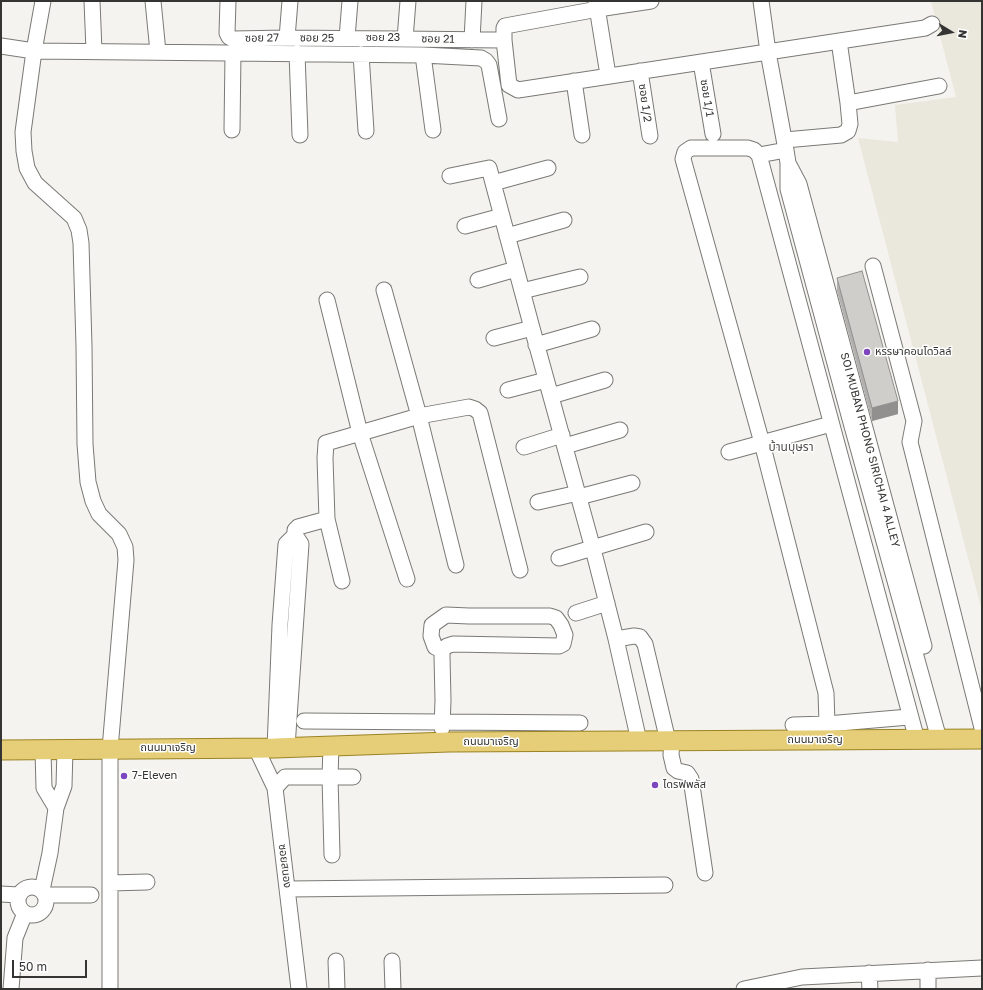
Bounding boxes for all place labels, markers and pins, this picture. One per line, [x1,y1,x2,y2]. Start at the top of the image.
place label: หรรษาคอนโดวิลล์ [875,345,952,359]
marker: หรรษาคอนโดวิลล์ [862,347,872,357]
place label: 7-Eleven [132,769,177,783]
marker: 7-Eleven [119,771,129,781]
place label: ไดรฟพลัส [663,778,706,792]
marker: ไดรฟพลัส [650,780,660,790]

